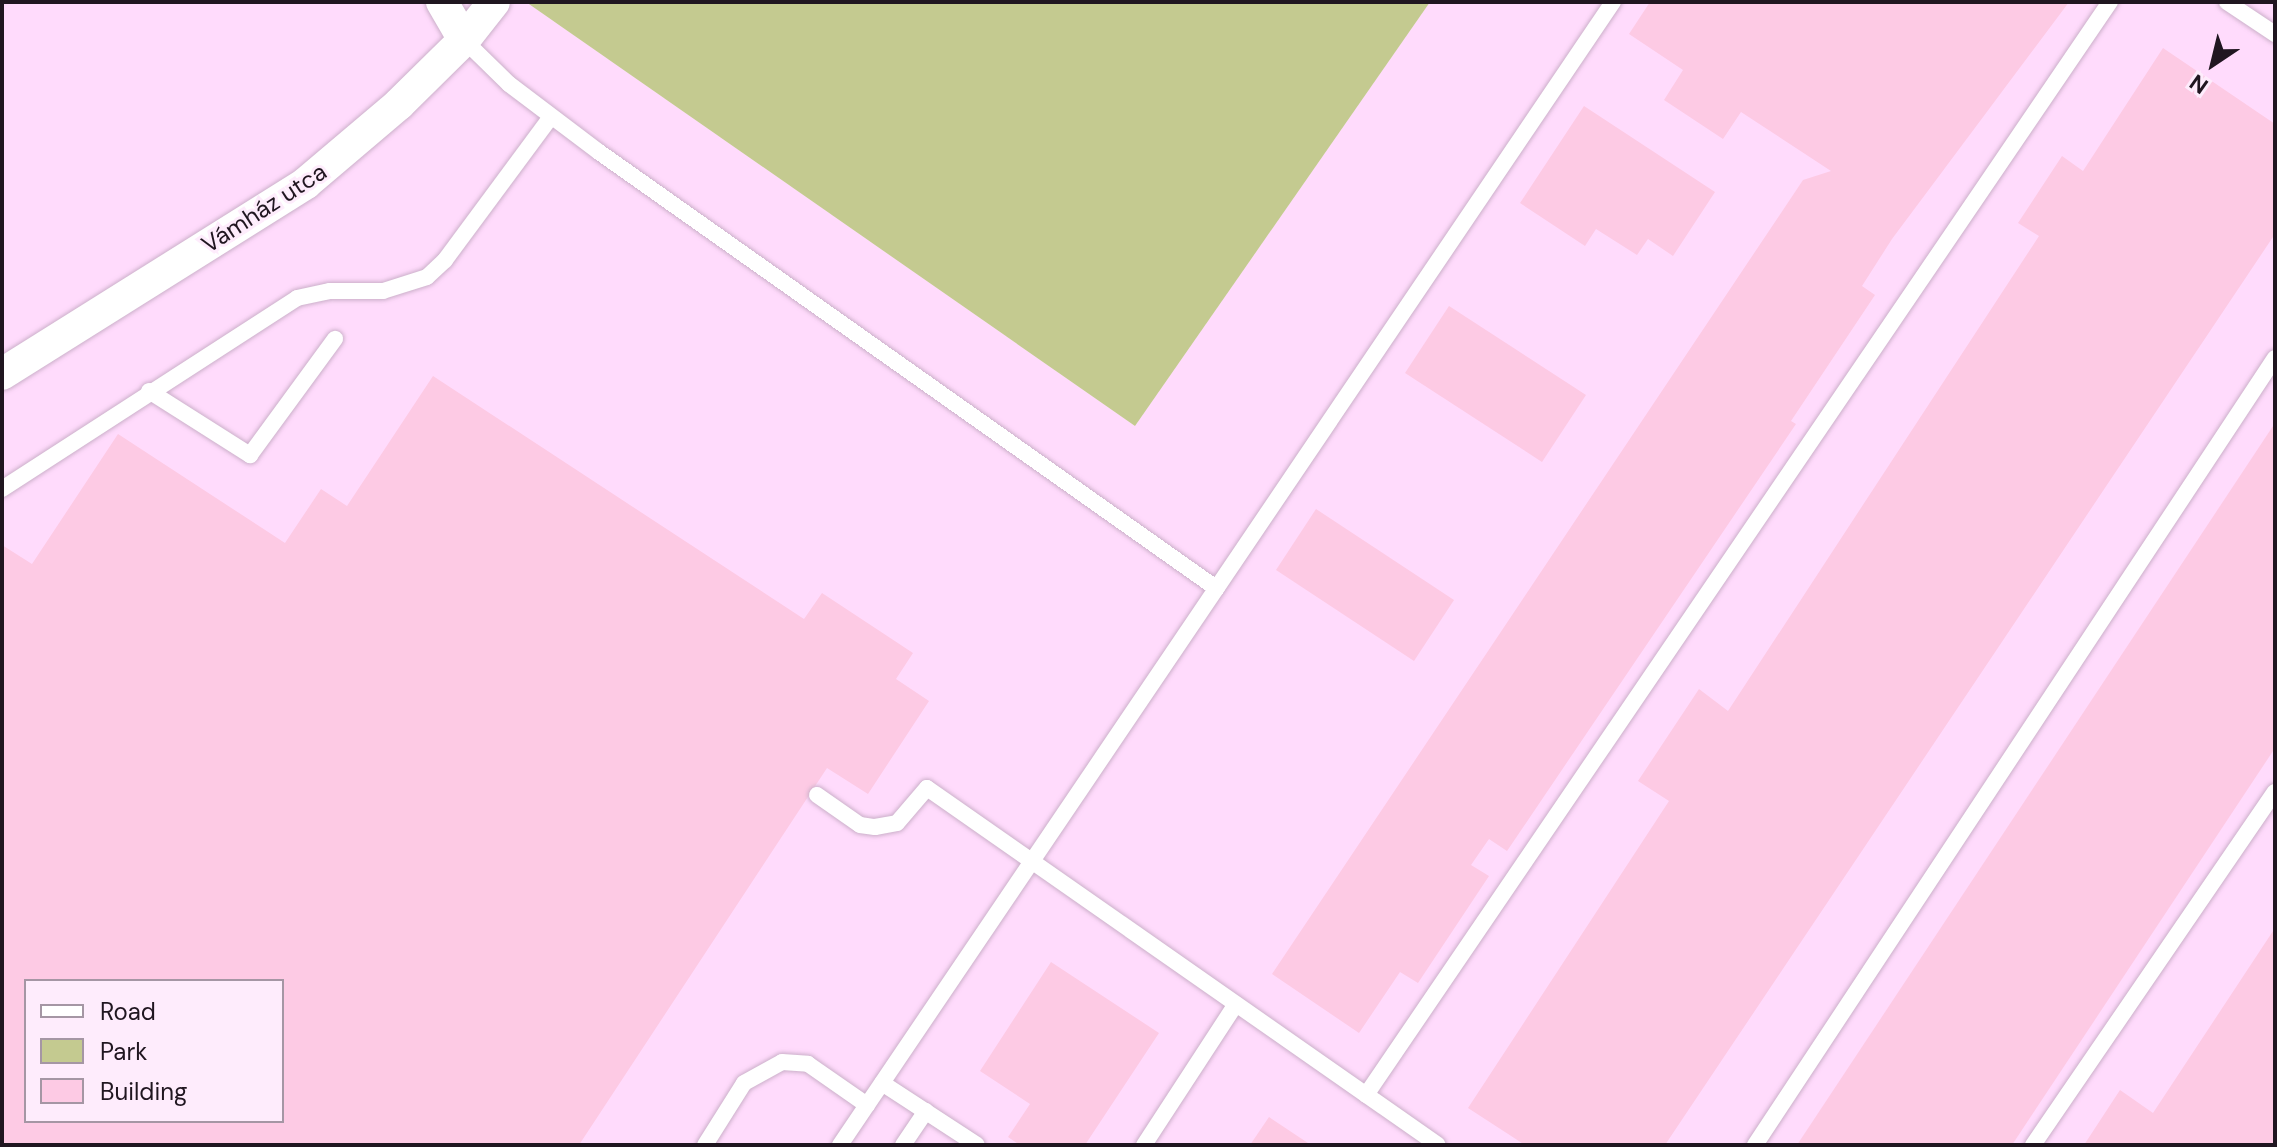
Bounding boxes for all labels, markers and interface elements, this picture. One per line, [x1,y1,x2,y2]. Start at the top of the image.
north arrow [2173,24,2253,104]
text: N [2184,68,2214,101]
street label: Vámház utca [196,157,332,259]
legend [24,979,284,1123]
text: Road [100,996,156,1027]
text: Park [100,1036,147,1067]
text: Building [100,1076,187,1107]

